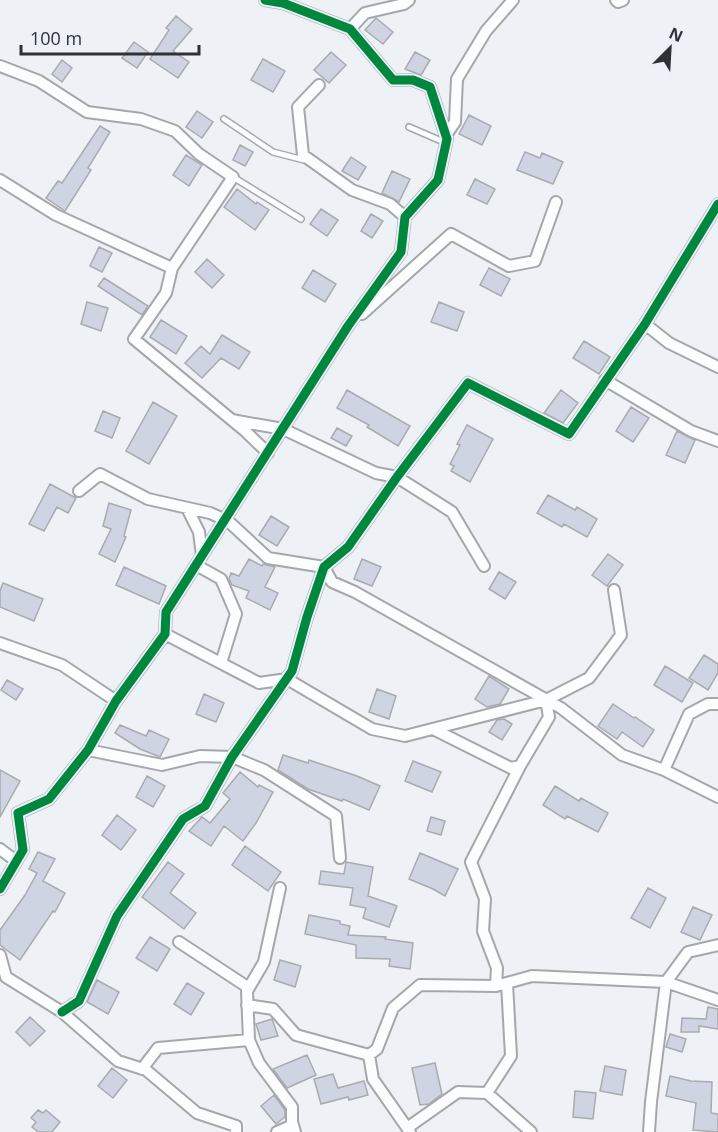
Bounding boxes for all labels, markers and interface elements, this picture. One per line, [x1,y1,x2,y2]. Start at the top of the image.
scale bar [21,18,200,56]
north arrow [640,18,700,78]
text: N [666,22,687,47]
text: 100 m [30,26,82,50]

